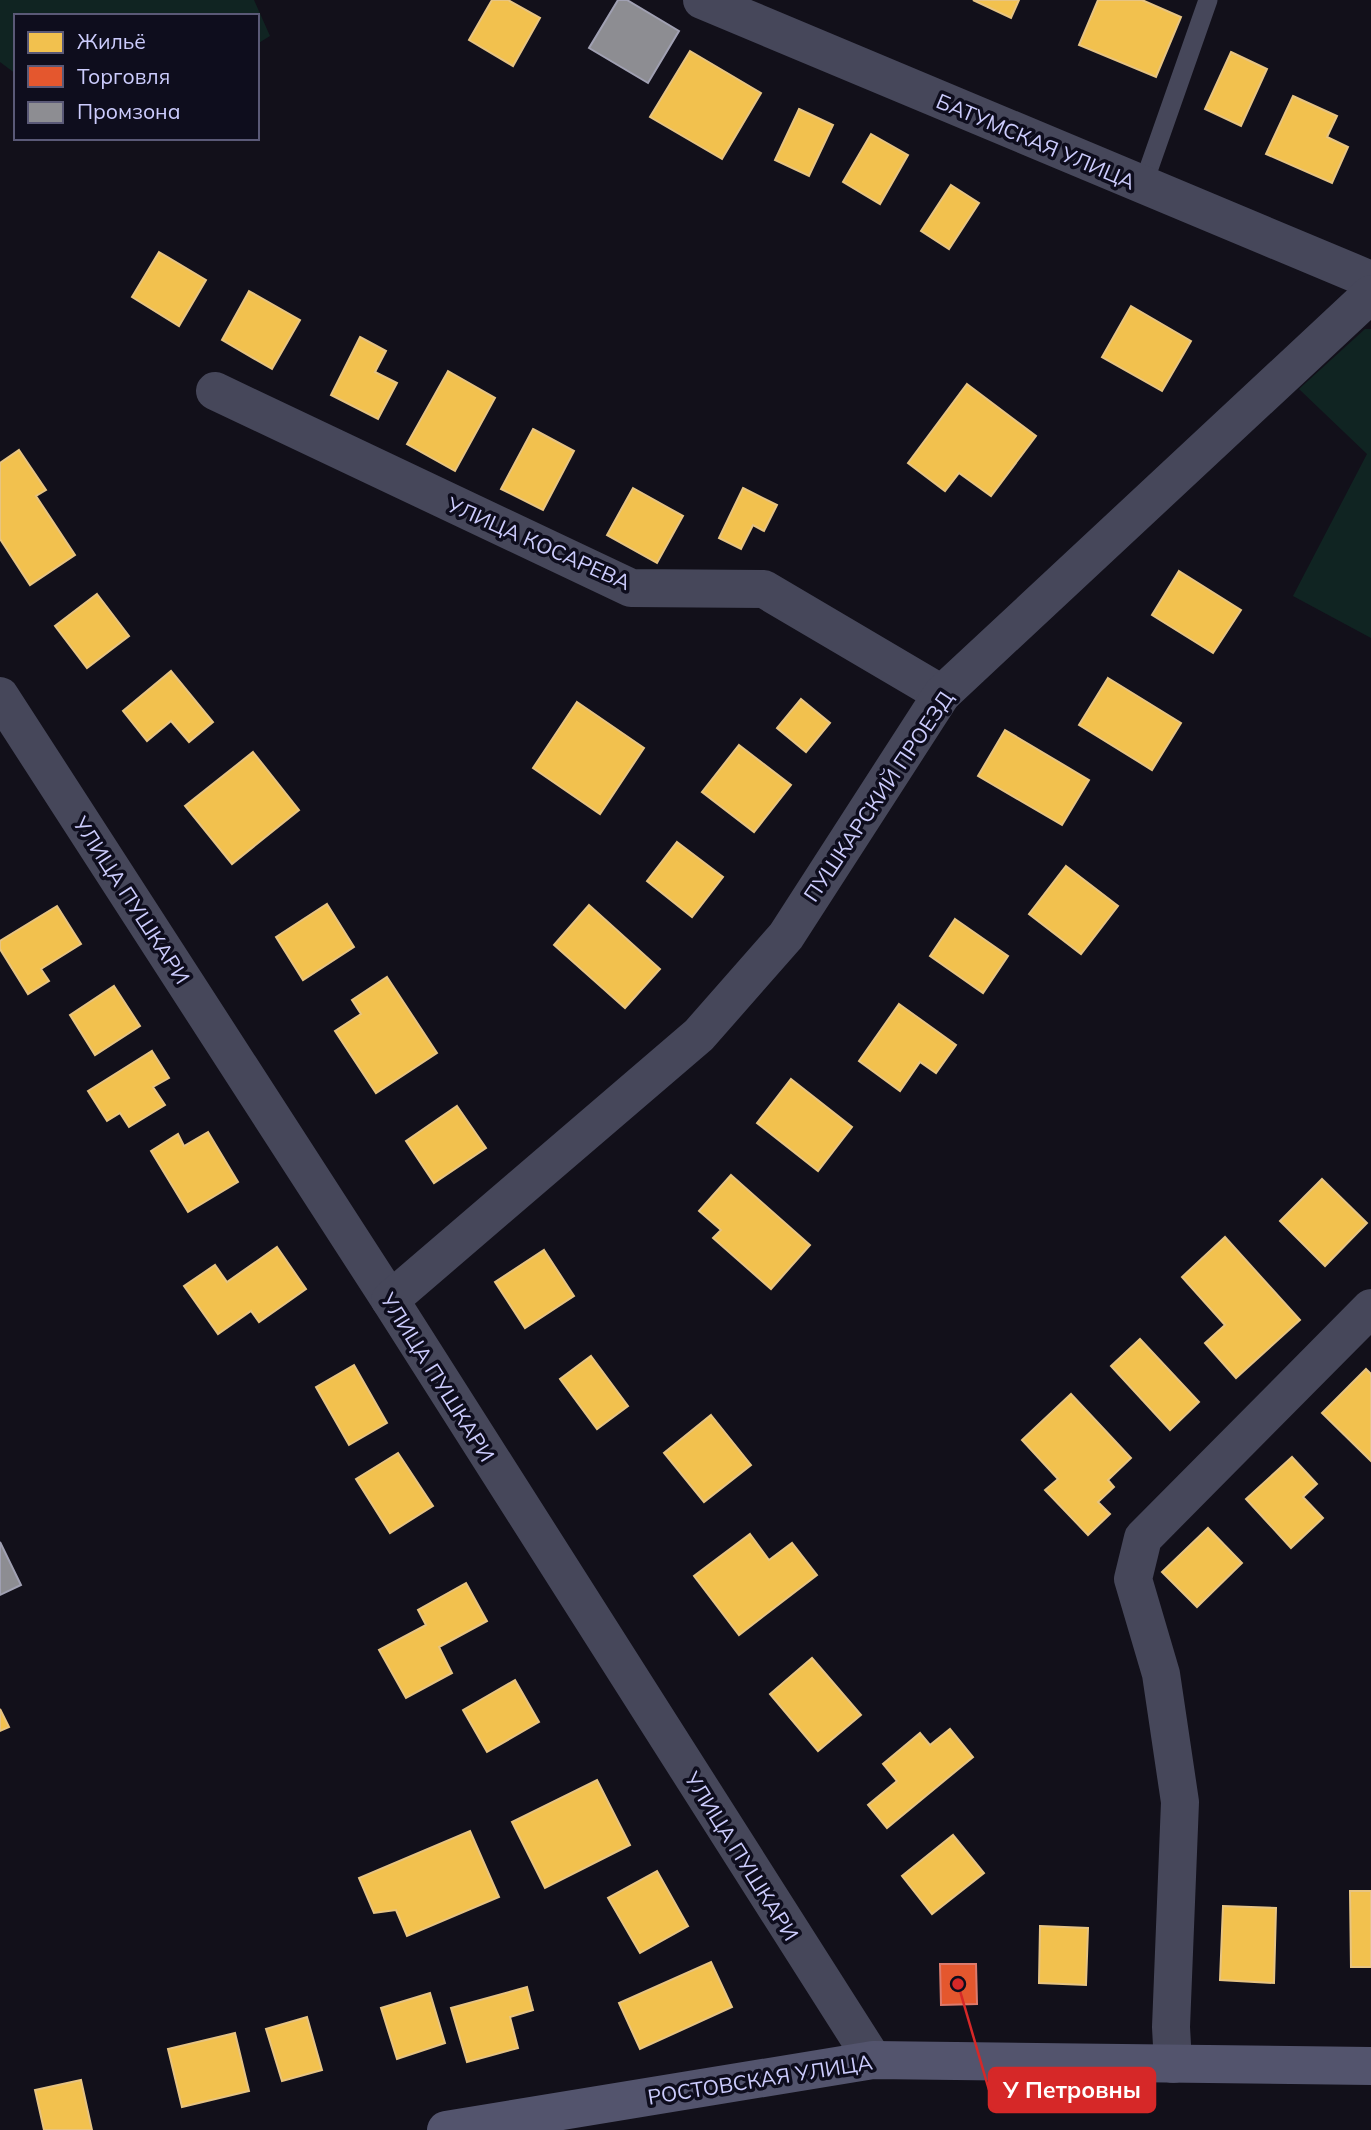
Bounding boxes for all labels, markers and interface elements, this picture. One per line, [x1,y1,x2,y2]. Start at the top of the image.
legend [14,14,259,140]
text: Жильё [77,28,146,54]
text: Торговля [77,63,170,89]
street label: БАТУМСКАЯ УЛИЦА [933,87,1140,195]
text: Промзона [77,98,180,124]
street label: УЛИЦА КОСАРЕВА [442,490,635,595]
street label: ПУШКАРСКИЙ ПРОЕЗД [798,686,958,906]
street label: УЛИЦА ПУШКАРИ [68,811,196,989]
street label: УЛИЦА ПУШКАРИ [375,1287,501,1466]
street label: УЛИЦА ПУШКАРИ [679,1766,805,1945]
street label: РОСТОВСКАЯ УЛИЦА [646,2048,875,2110]
callout: У Петровны [989,2068,1155,2112]
text: У Петровны [1002,2075,1141,2104]

